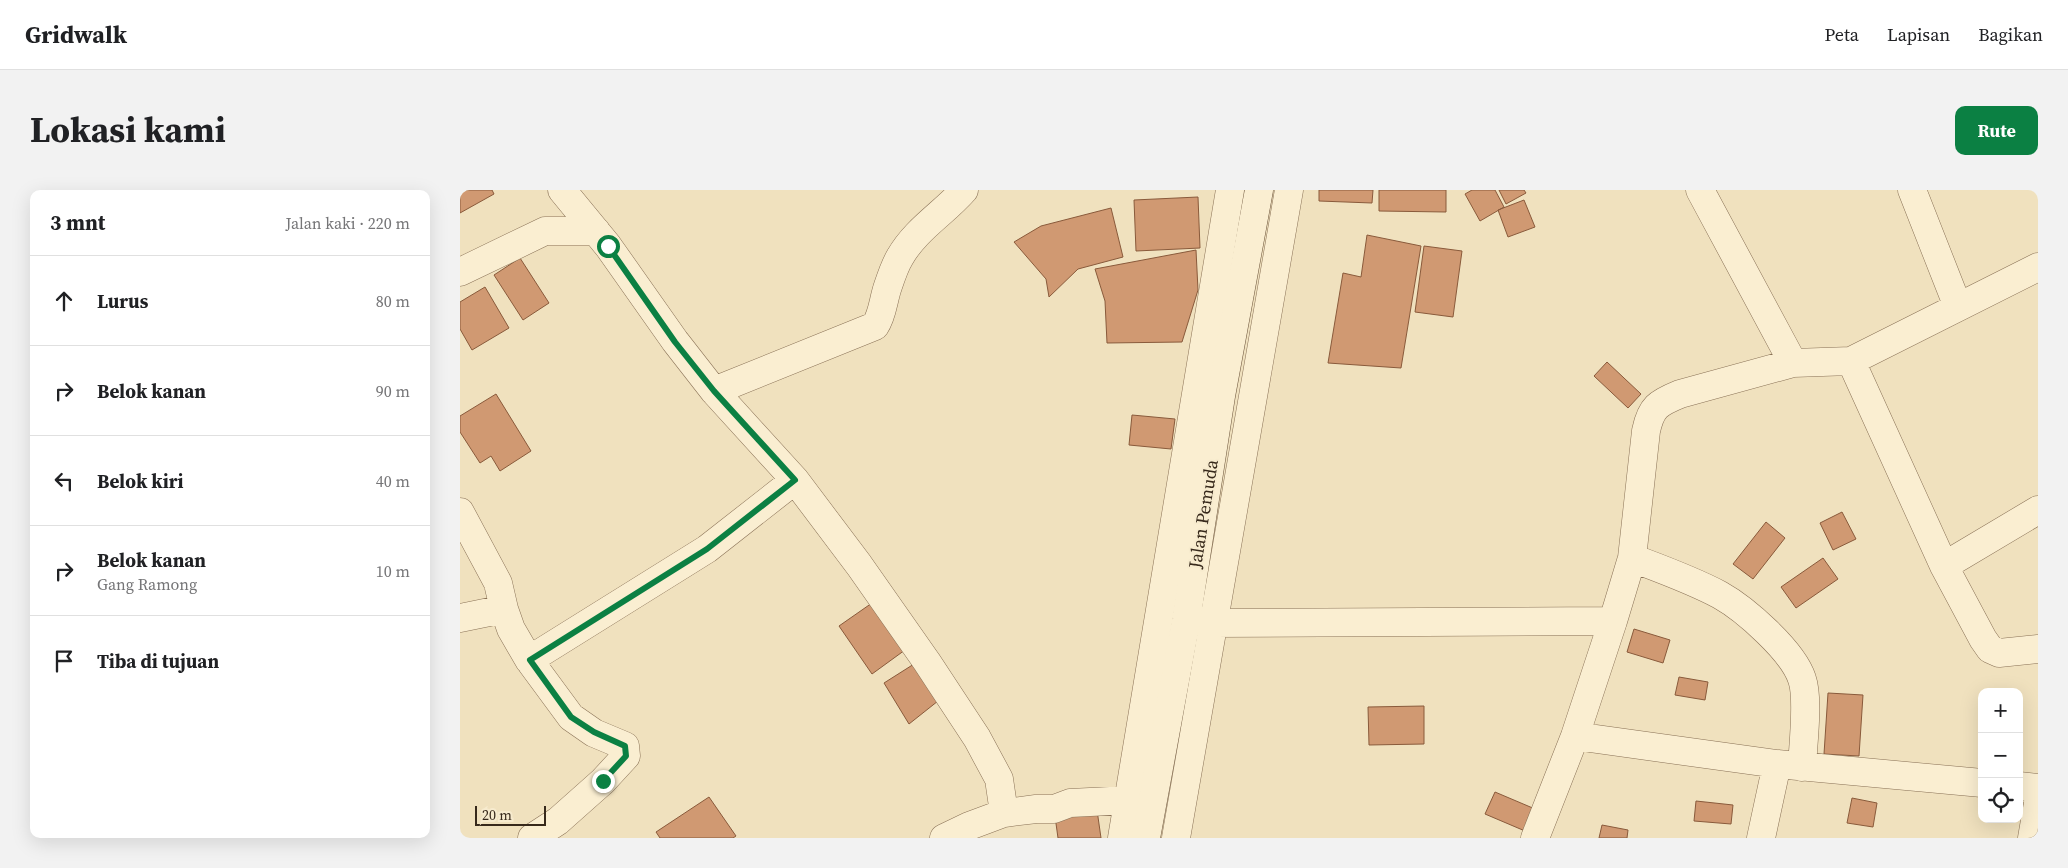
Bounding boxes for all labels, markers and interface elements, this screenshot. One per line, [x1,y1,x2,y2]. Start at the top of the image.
text: Gridwalk [25,18,127,51]
text: Peta [1825,22,1859,47]
text: Lapisan [1887,22,1950,47]
text: Bagikan [1978,22,2043,47]
text: Lokasi kami [30,106,226,154]
button: Rute [1955,106,2038,155]
text: 3 mnt [50,208,105,237]
text: Jalan kaki · 220 m [285,212,410,234]
route start [597,235,620,258]
icon: ahead [50,287,78,315]
text: Lurus [97,288,148,314]
text: 80 m [376,290,410,312]
icon: right [50,377,78,405]
text: Belok kanan [97,378,206,404]
text: 90 m [376,380,410,402]
street label: Jalan Pemuda [1182,457,1224,571]
icon: left [50,467,78,495]
text: Belok kiri [97,468,184,494]
text: 40 m [376,470,410,492]
text: Belok kanan [97,547,206,573]
icon: right [50,557,78,585]
text: 10 m [376,560,410,582]
text: Gang Ramong [97,573,197,595]
icon: arrive [50,647,78,675]
text: Tiba di tujuan [97,648,219,674]
map controls [1978,688,2023,823]
button: + [1978,688,2023,733]
button: − [1978,733,2023,778]
route end [592,770,615,793]
button: locate [1978,778,2023,823]
scale bar [475,803,546,826]
text: 20 m [482,805,512,825]

